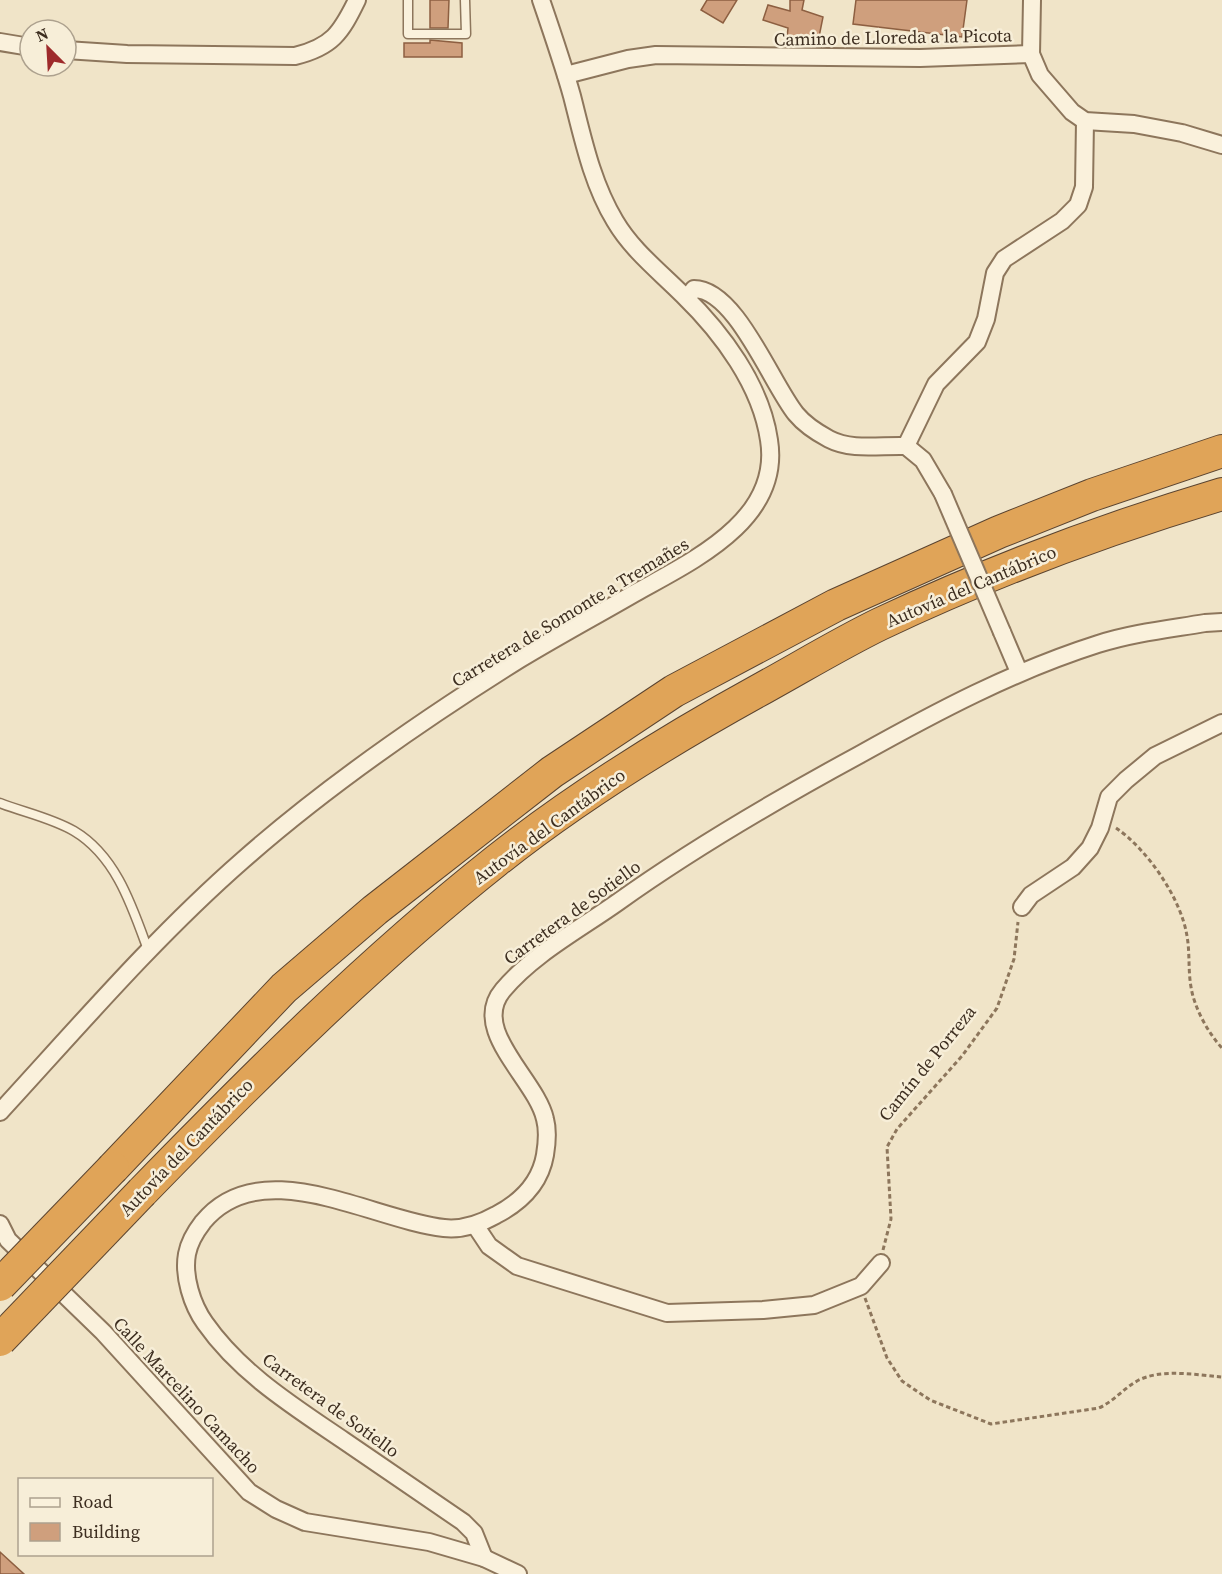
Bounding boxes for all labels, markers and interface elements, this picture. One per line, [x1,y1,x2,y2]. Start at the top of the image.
north arrow [18,18,78,78]
text: N [32,22,52,47]
street label: Camino de Lloreda a la Picota [774,22,1013,52]
street label: Carretera de Somonte a Tremañes [447,531,693,693]
street label: Autovía del Cantábrico [882,539,1060,633]
street label: Autovía del Cantábrico [468,762,630,890]
street label: Carretera de Sotiello [498,854,646,970]
street label: Camín de Porreza [872,999,982,1126]
street label: Autovía del Cantábrico [114,1073,259,1221]
street label: Calle Marcelino Camacho [108,1311,266,1479]
street label: Carretera de Sotiello [257,1347,405,1463]
legend [18,1478,213,1556]
text: Road [72,1489,113,1514]
text: Building [72,1519,140,1544]

